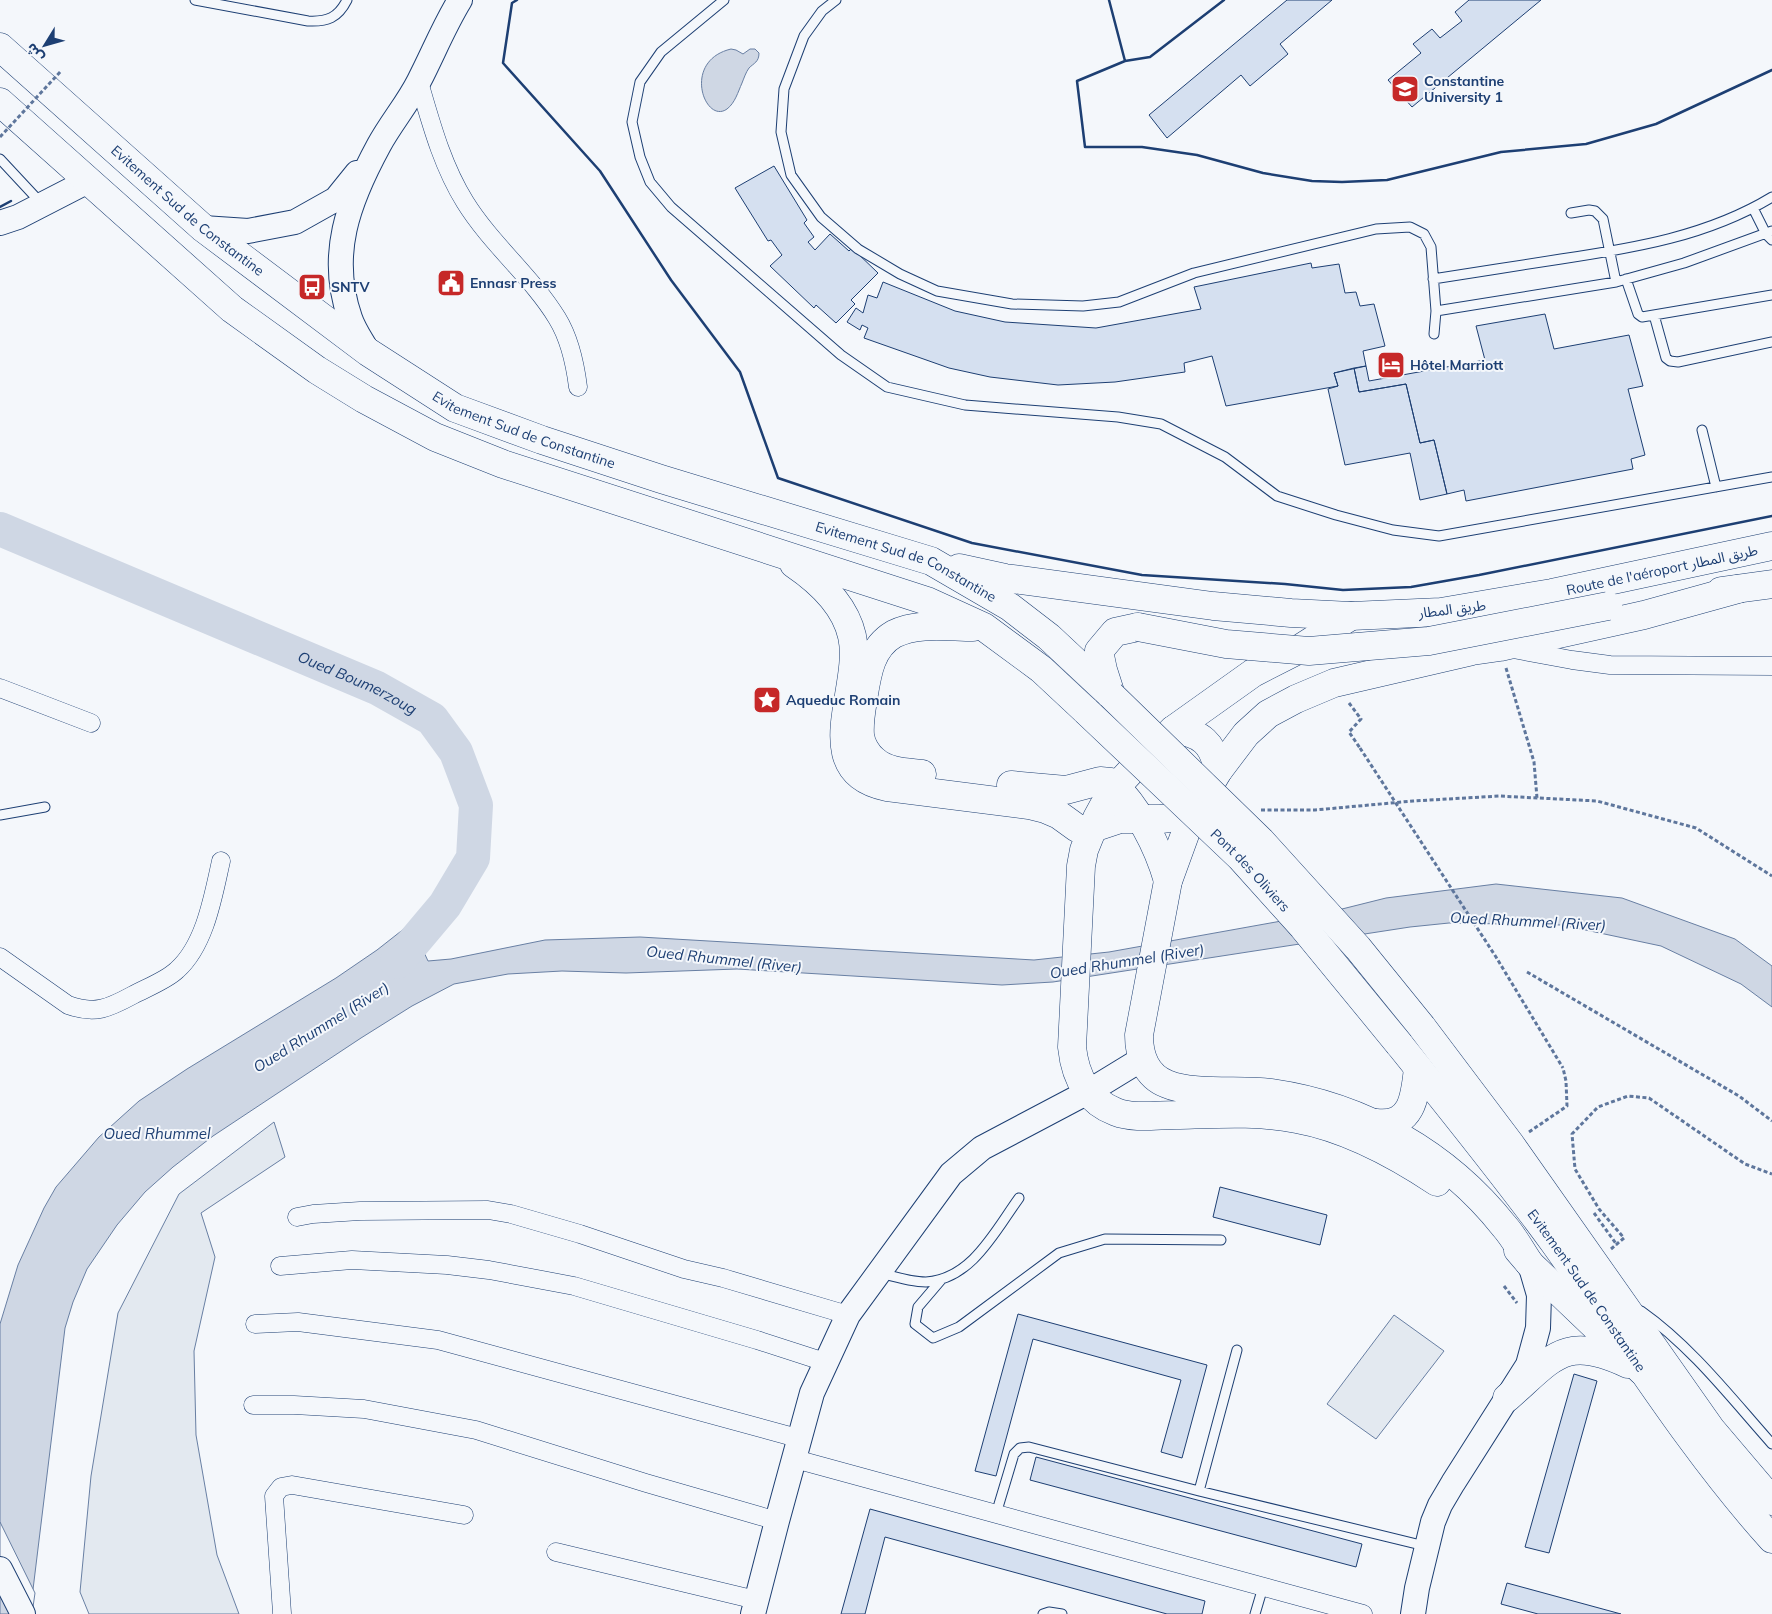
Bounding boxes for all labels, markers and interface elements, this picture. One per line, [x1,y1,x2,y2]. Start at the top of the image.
north arrow [20,20,70,70]
text: ش [22,40,48,66]
place label: Constantine University 1 [1424,72,1505,106]
school or university icon: Constantine University 1 [1390,74,1420,104]
street label: Evitement Sud de Constantine [107,141,268,280]
public building icon: Ennasr Press [436,268,466,298]
bus stop icon: SNTV [297,272,327,302]
place label: Ennasr Press [470,274,557,292]
place label: SNTV [331,278,370,296]
hotel icon: Hôtel Marriott [1376,350,1406,380]
place label: Hôtel Marriott [1410,356,1504,374]
street label: Evitement Sud de Constantine [429,387,618,472]
street label: Evitement Sud de Constantine [813,517,1000,606]
street label: Route de l'aéroport طريق المطار [1565,541,1760,600]
street label: طريق المطار [1416,596,1487,623]
water label: Oued Boumerzoug [295,646,421,718]
place icon: Aqueduc Romain [752,685,782,715]
place label: Aqueduc Romain [786,691,900,709]
street label: Pont des Oliviers [1207,825,1294,916]
water label: Oued Rhummel (River) [1449,907,1607,935]
water label: Oued Rhummel (River) [1048,939,1206,983]
water label: Oued Rhummel (River) [645,941,803,977]
water label: Oued Rhummel (River) [250,978,392,1076]
water label: Oued Rhummel [103,1124,211,1143]
street label: Evitement Sud de Constantine [1523,1206,1650,1375]

